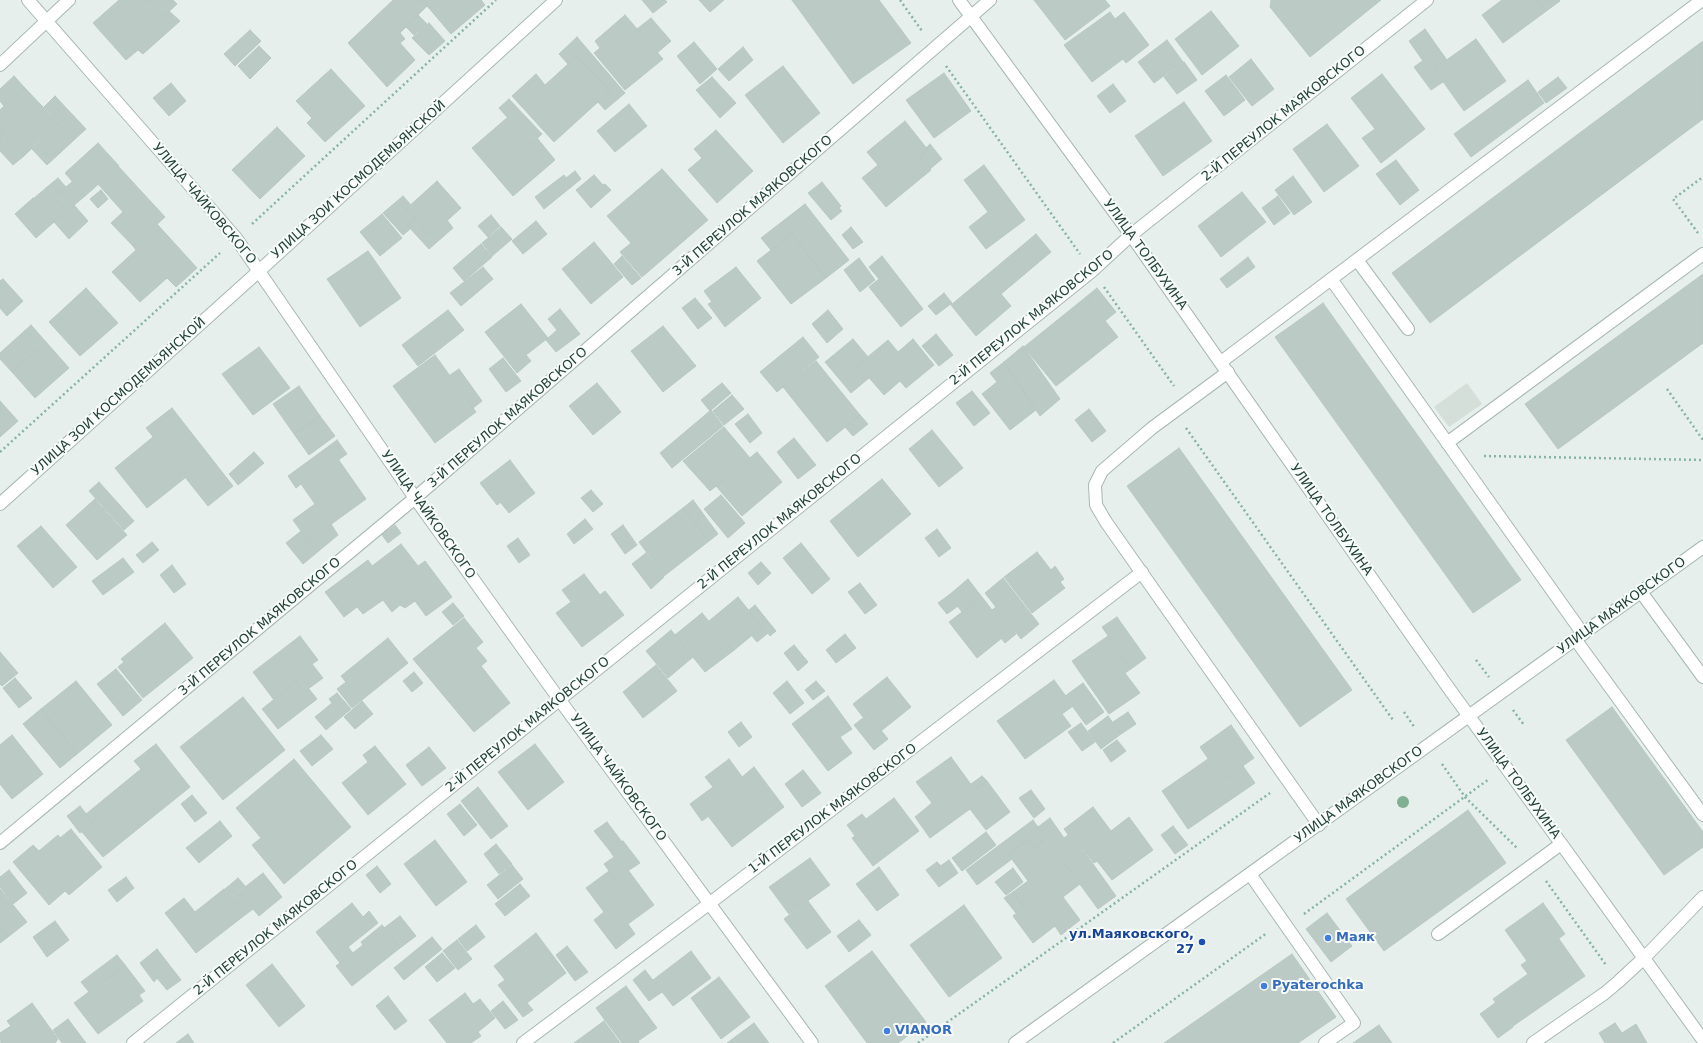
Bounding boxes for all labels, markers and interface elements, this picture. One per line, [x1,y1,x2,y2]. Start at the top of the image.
street label: 2-Й ПЕРЕУЛОК МАЯКОВСКОГО [1199,43,1369,185]
street label: УЛИЦА ЗОИ КОСМОДЕМЬЯНСКОЙ [269,98,449,262]
street label: 3-Й ПЕРЕУЛОК МАЯКОВСКОГО [670,132,836,280]
street label: УЛИЦА ЧАЙКОВСКОГО [149,140,259,268]
street label: УЛИЦА ТОЛБУХИНА [1100,197,1190,313]
street label: 2-Й ПЕРЕУЛОК МАЯКОВСКОГО [947,247,1117,389]
street label: УЛИЦА ЗОИ КОСМОДЕМЬЯНСКОЙ [29,315,209,479]
street label: 3-Й ПЕРЕУЛОК МАЯКОВСКОГО [425,344,591,492]
street label: УЛИЦА ЧАЙКОВСКОГО [378,448,478,582]
street label: 2-Й ПЕРЕУЛОК МАЯКОВСКОГО [695,451,865,593]
street label: УЛИЦА ТОЛБУХИНА [1287,461,1375,579]
street label: УЛИЦА МАЯКОВСКОГО [1555,554,1689,658]
street label: 3-Й ПЕРЕУЛОК МАЯКОВСКОГО [176,555,344,699]
street label: 2-Й ПЕРЕУЛОК МАЯКОВСКОГО [443,654,613,796]
street label: УЛИЦА ЧАЙКОВСКОГО [567,711,669,845]
street label: УЛИЦА ТОЛБУХИНА [1473,726,1563,842]
street label: 1-Й ПЕРЕУЛОК МАЯКОВСКОГО [746,741,920,877]
street label: УЛИЦА МАЯКОВСКОГО [1292,743,1426,847]
street label: 2-Й ПЕРЕУЛОК МАЯКОВСКОГО [191,857,361,999]
place label: ул.Маяковского, 27 [1069,927,1194,958]
place label: Маяк [1336,930,1375,946]
marker: Маяк [1323,933,1333,943]
marker: ул.Маяковского, 27 [1197,937,1207,947]
place label: Pyaterochka [1272,978,1364,994]
marker: Pyaterochka [1259,981,1269,991]
place label: VIANOR [895,1023,952,1039]
marker: VIANOR [882,1026,892,1036]

